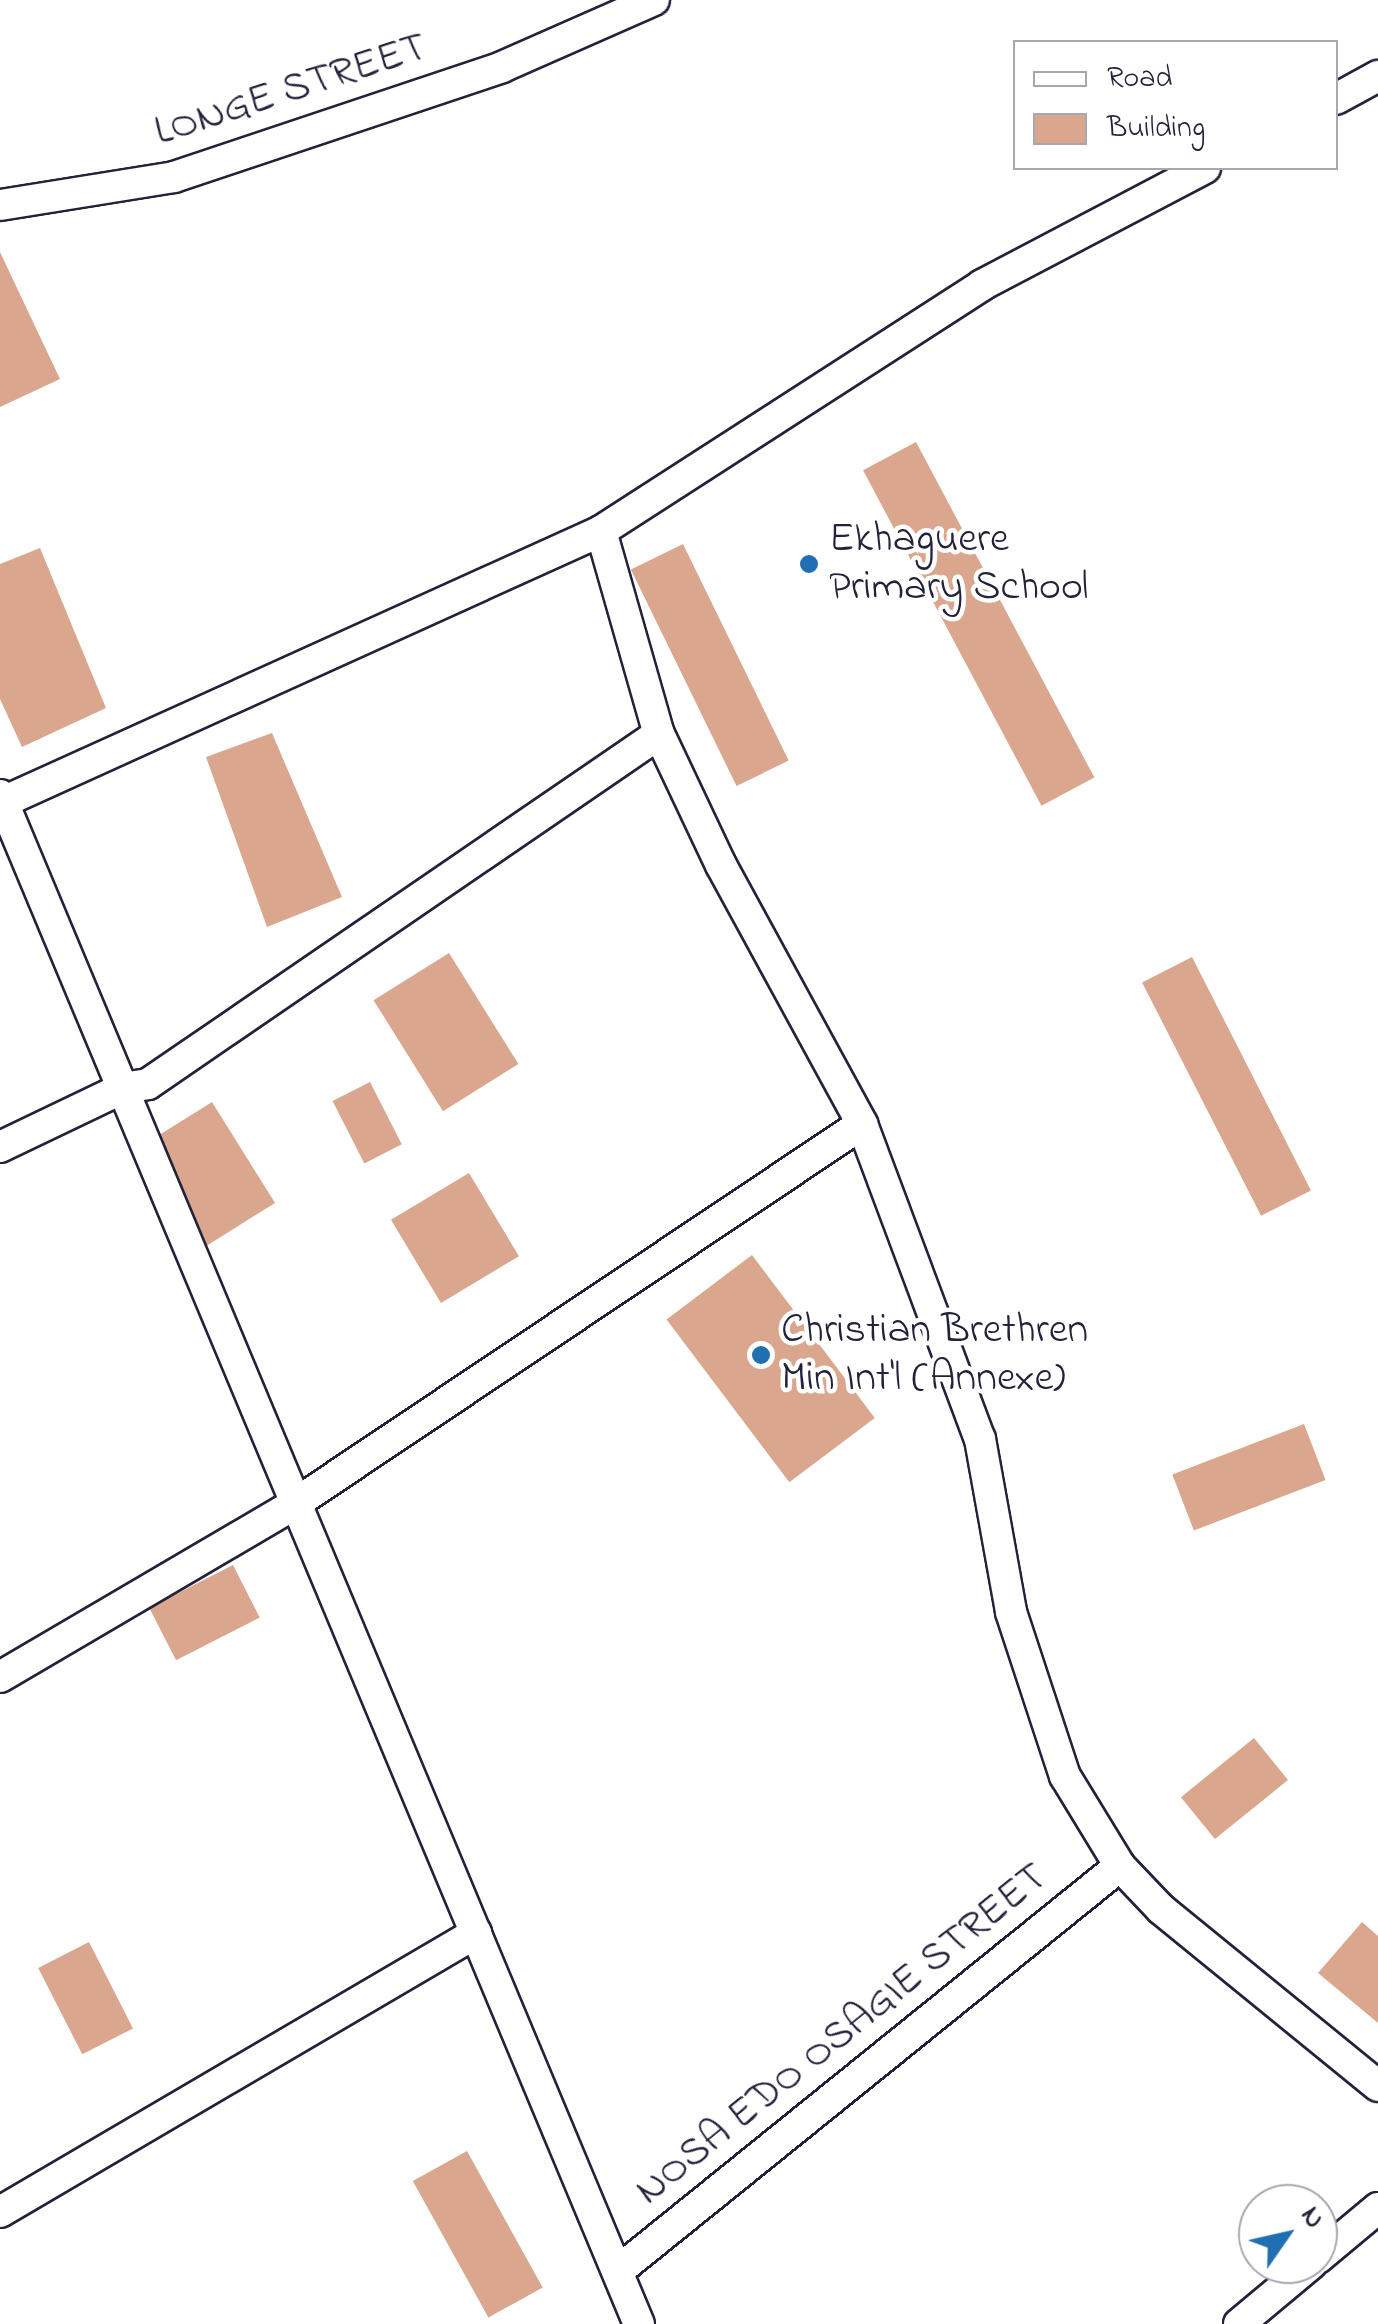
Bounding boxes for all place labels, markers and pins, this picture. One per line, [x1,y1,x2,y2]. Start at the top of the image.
place label: Ekhaguere Primary School [829,515,1089,614]
marker: Ekhaguere Primary School [798,553,820,575]
place label: Christian Brethren Min Int'l (Annexe) [781,1306,1088,1404]
marker: Christian Brethren Min Int'l (Annexe) [750,1344,772,1366]

